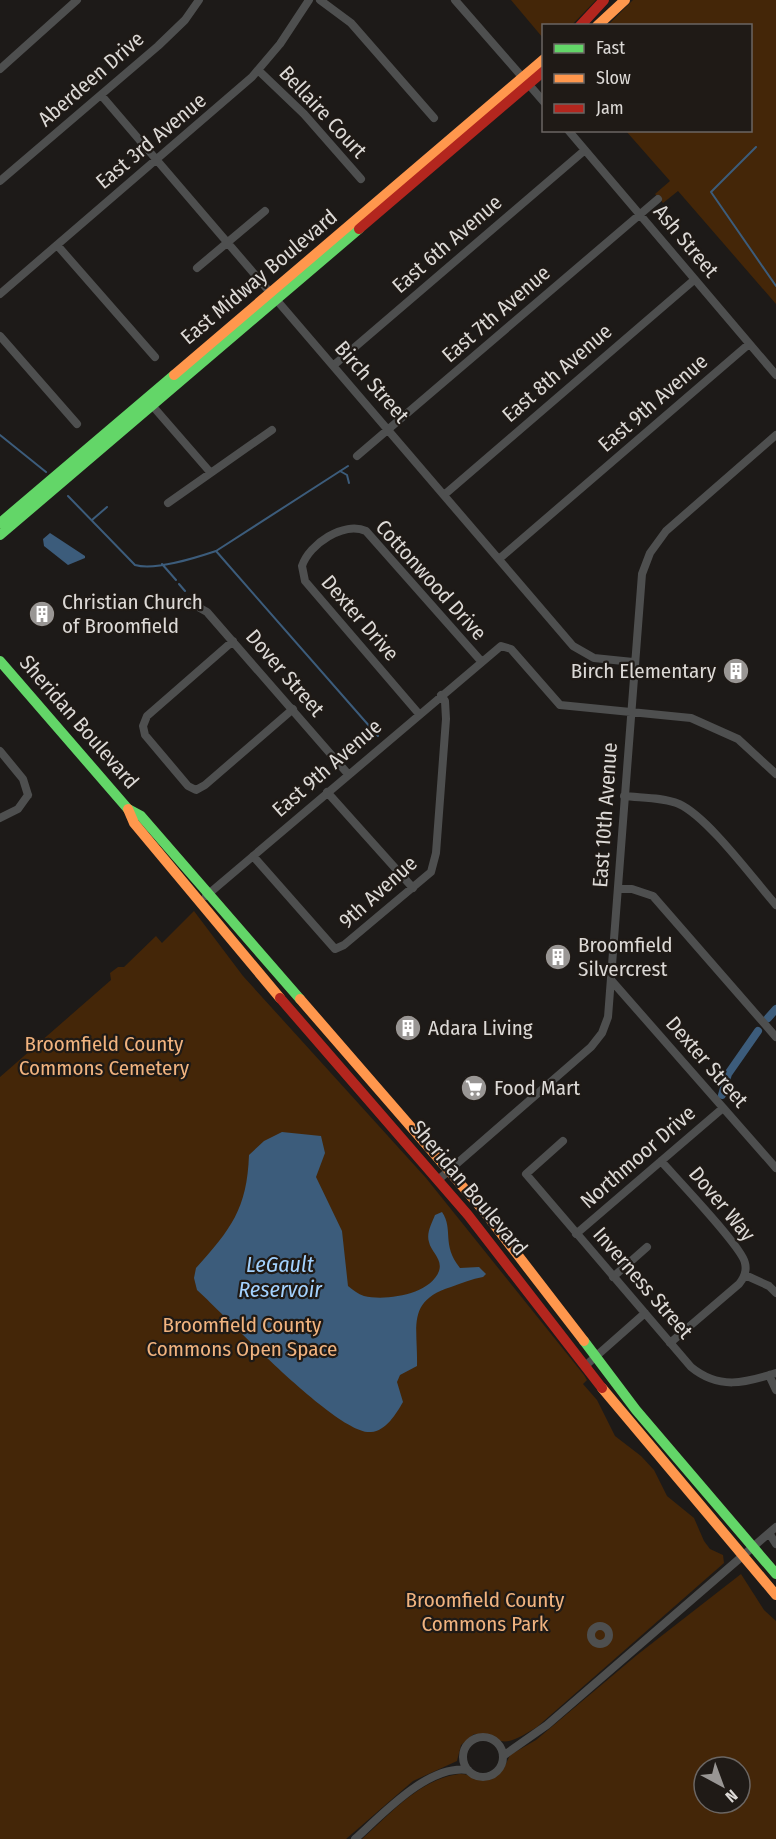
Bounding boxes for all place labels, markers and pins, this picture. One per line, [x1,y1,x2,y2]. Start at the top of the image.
place label: Christian Church of Broomfield [62,589,203,639]
building icon: Christian Church of Broomfield [27,599,57,629]
building icon: Birch Elementary [721,656,751,686]
place label: Birch Elementary [571,658,717,684]
place label: Broomfield Silvercrest [578,932,673,982]
building icon: Broomfield Silvercrest [543,942,573,972]
building icon: Adara Living [393,1013,423,1043]
place label: Adara Living [428,1015,533,1041]
supermarket icon: Food Mart [459,1073,489,1103]
place label: Food Mart [494,1075,580,1101]

